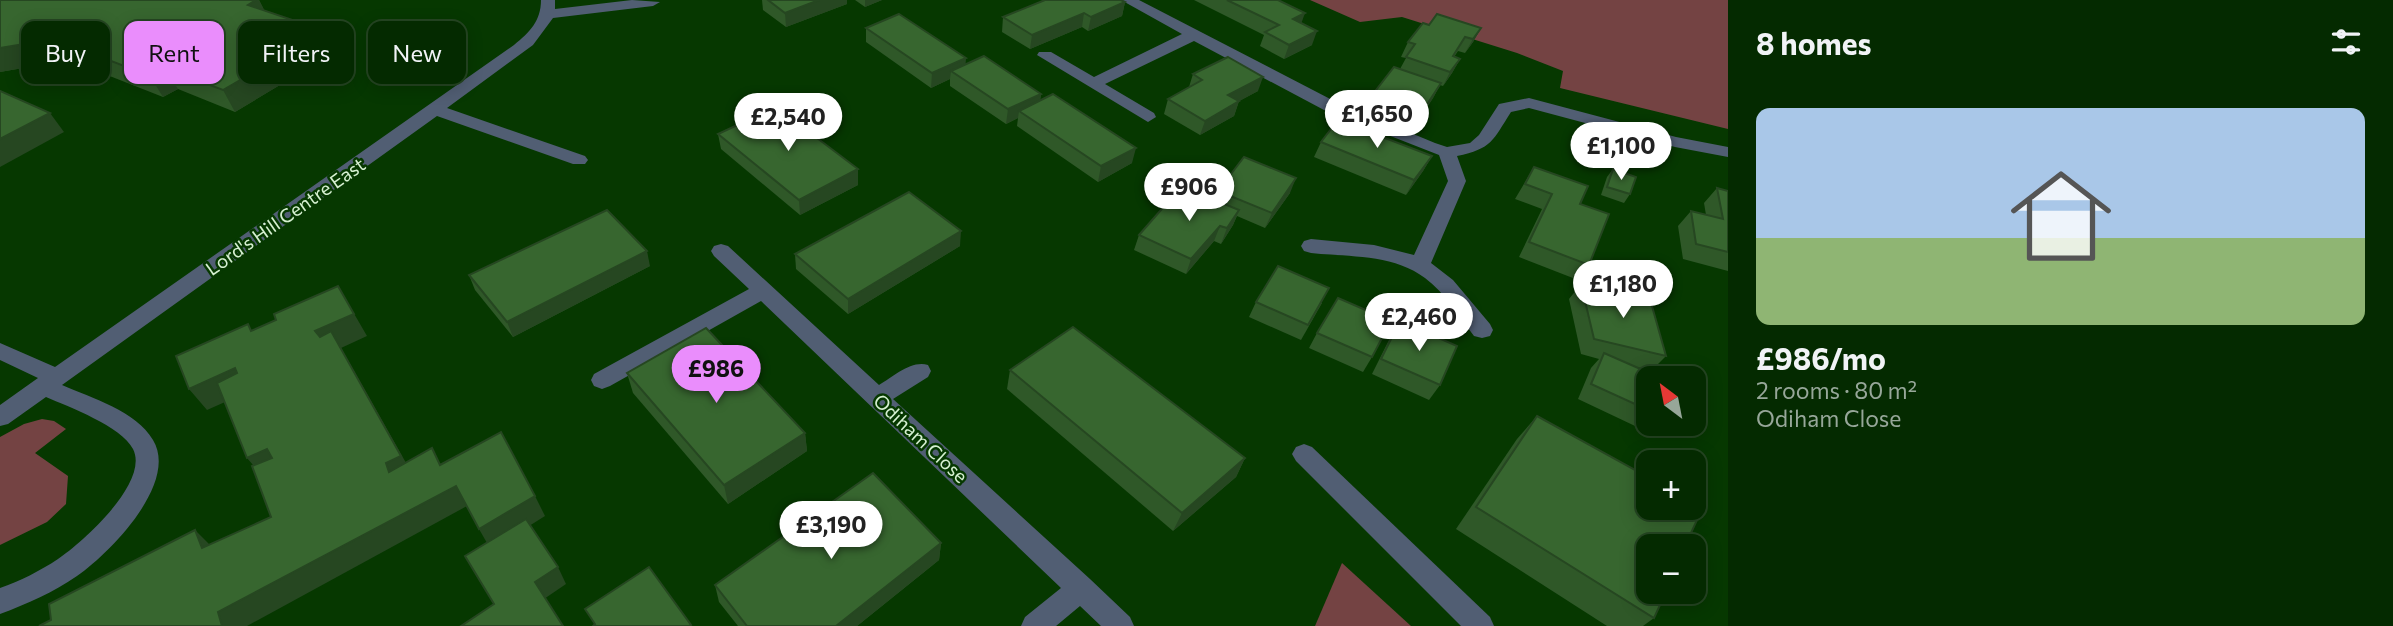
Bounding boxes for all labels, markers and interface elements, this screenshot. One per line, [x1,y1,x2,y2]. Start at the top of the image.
chip: Buy [21,21,110,84]
chip: Rent [124,21,224,84]
chip: Filters [238,21,354,84]
chip: New [368,21,466,84]
icon: filters [2327,23,2365,61]
text: 8 homes [1756,24,1872,61]
pin: £1,650 [1320,90,1434,150]
pin: £2,540 [731,94,845,153]
text: £1,650 [1341,99,1413,127]
text: £2,540 [750,102,826,130]
pin: £1,100 [1564,122,1678,182]
text: £1,100 [1587,131,1655,159]
street label: Lord's Hill Centre East [201,152,369,280]
icon: home [1998,153,2124,279]
pin: £906 [1148,164,1230,223]
text: £906 [1160,172,1218,200]
pin: £1,180 [1566,260,1680,320]
text: £1,180 [1589,269,1657,297]
pin: £2,460 [1362,294,1476,353]
text: £2,460 [1381,302,1457,330]
text: £986/mo [1756,339,1886,376]
pin: £986 [675,346,757,405]
text: £986 [688,354,744,382]
north arrow [1636,366,1706,436]
map controls [1636,366,1706,604]
text: 2 rooms · 80 m² [1756,376,1917,404]
street label: Odiham Close [869,389,973,487]
text: Odiham Close [1756,404,1901,432]
button: + [1636,450,1706,520]
pin: £3,190 [774,502,888,561]
text: £3,190 [796,510,866,538]
button: − [1636,534,1706,604]

